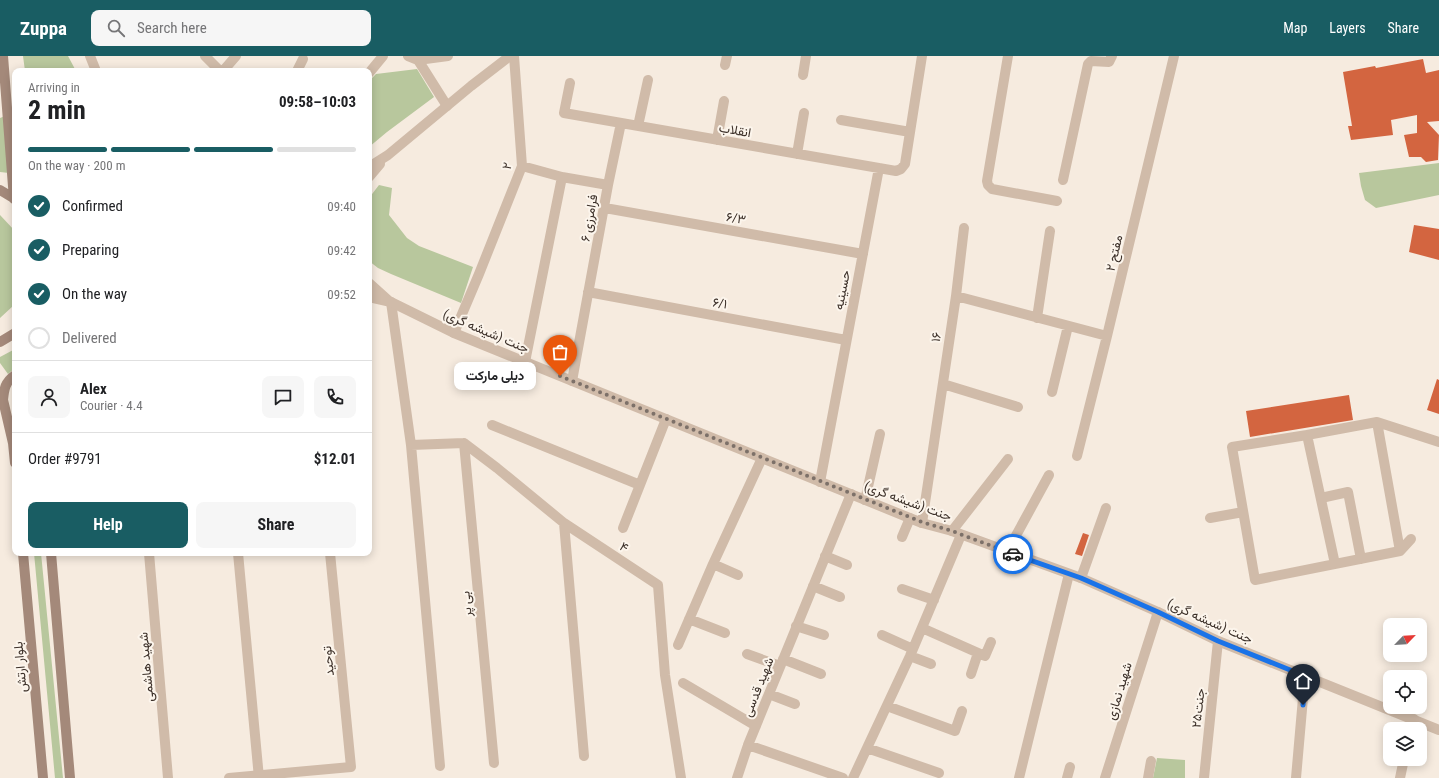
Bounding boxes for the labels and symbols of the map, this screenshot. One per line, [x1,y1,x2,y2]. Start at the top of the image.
street label: انقلاب [718,120,752,140]
street label: ۲ [499,161,515,171]
street label: فرامرزی ۶ [577,193,602,243]
street label: ۶/۳ [725,209,747,227]
street label: مفتح ۲ [1103,233,1127,273]
street label: حسینیه [831,269,853,311]
street label: ۶/۱ [711,294,729,312]
street label: جنت (شیشه گری) [440,306,532,357]
street label: ۱۶ [928,331,944,343]
pin [543,335,577,376]
callout: دیلی مارکت [454,362,536,390]
street label: جنت (شیشه گری) [862,478,954,525]
courier [993,534,1033,574]
street label: ۴ [617,539,631,555]
street label: بی پر [457,590,477,619]
street label: جنت (شیشه گری) [1165,595,1255,648]
north arrow [1383,618,1427,662]
street label: شهید هاشمی [135,631,158,703]
street label: بلوار ارتش [10,641,31,693]
street label: توحید [319,645,338,677]
street label: شهید قدسی [739,655,778,719]
street label: شهید نمازی [1103,660,1136,722]
pin [1286,664,1320,705]
street label: جنت۲۵ [1188,687,1208,729]

